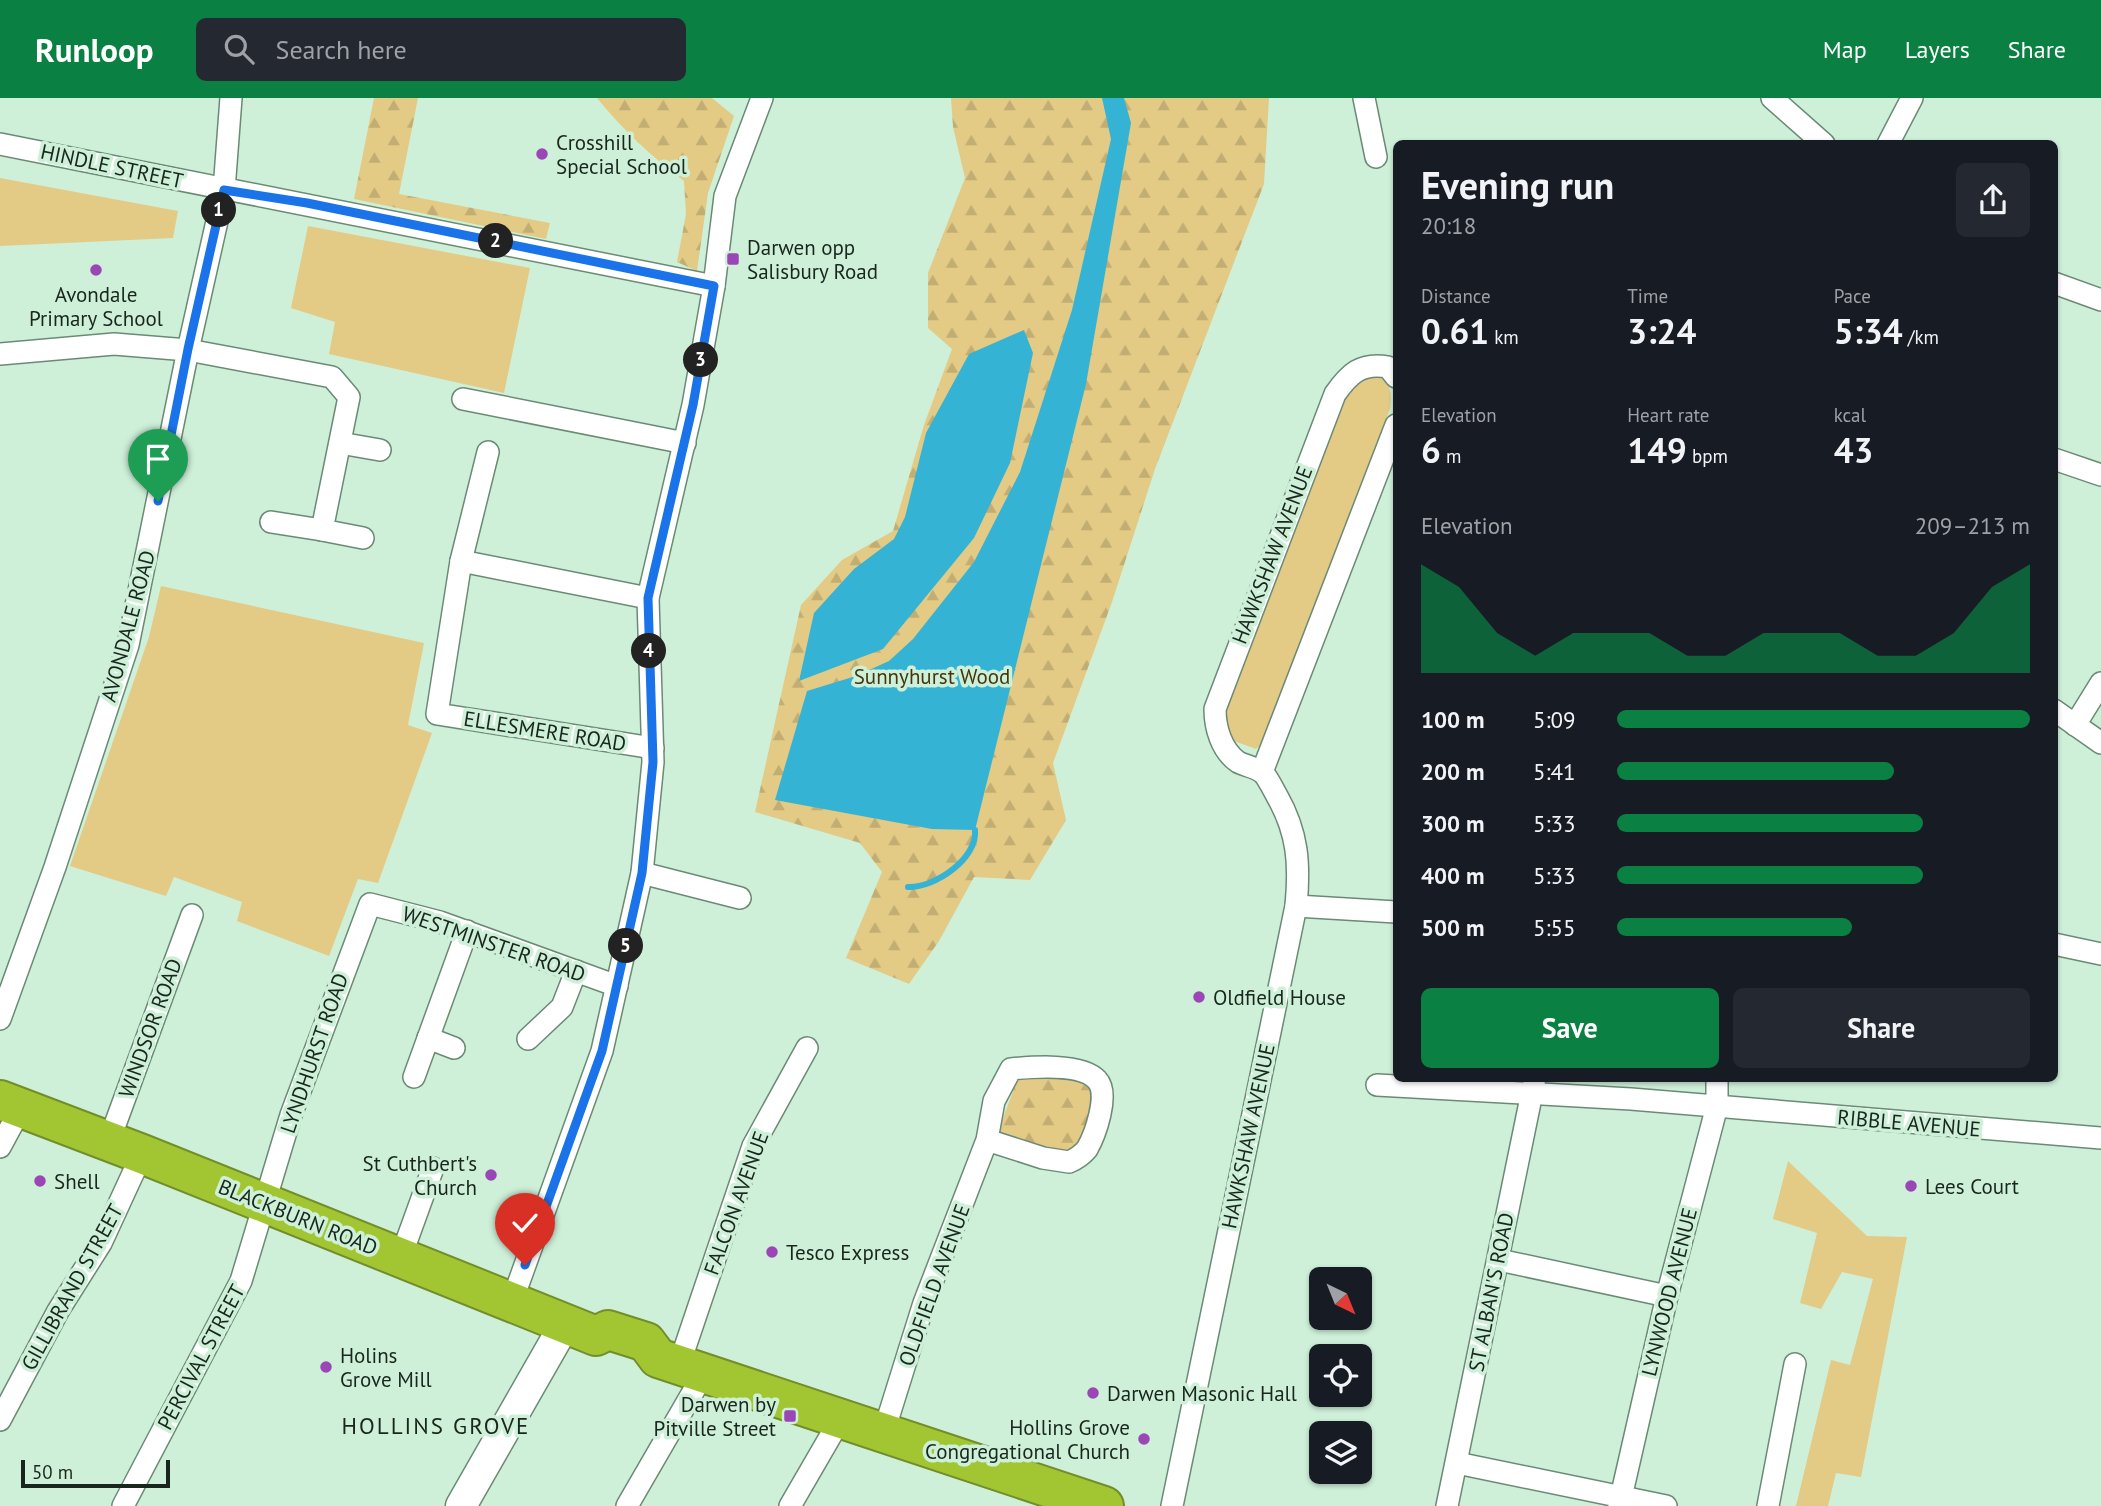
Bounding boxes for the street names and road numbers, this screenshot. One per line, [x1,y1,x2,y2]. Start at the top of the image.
street label: HINDLE STREET [38,138,186,194]
street label: HAWKSHAW AVENUE [1226,462,1318,648]
street label: AVONDALE ROAD [95,547,161,705]
street label: ELLESMERE ROAD [462,705,628,757]
street label: WESTMINSTER ROAD [399,900,589,988]
street label: WINDSOR ROAD [112,955,188,1101]
street label: LYNDHURST ROAD [274,969,354,1137]
street label: HAWKSHAW AVENUE [1215,1041,1281,1231]
street label: RIBBLE AVENUE [1836,1103,1982,1143]
street label: FALCON AVENUE [697,1127,775,1279]
street label: BLACKBURN ROAD [214,1173,382,1261]
street label: GILLIBRAND STREET [15,1199,129,1375]
street label: OLDFIELD AVENUE [892,1200,976,1370]
street label: LYNWOOD AVENUE [1635,1205,1703,1379]
street label: ST ALBAN'S ROAD [1462,1210,1520,1374]
street label: PERCIVAL STREET [151,1279,251,1434]

